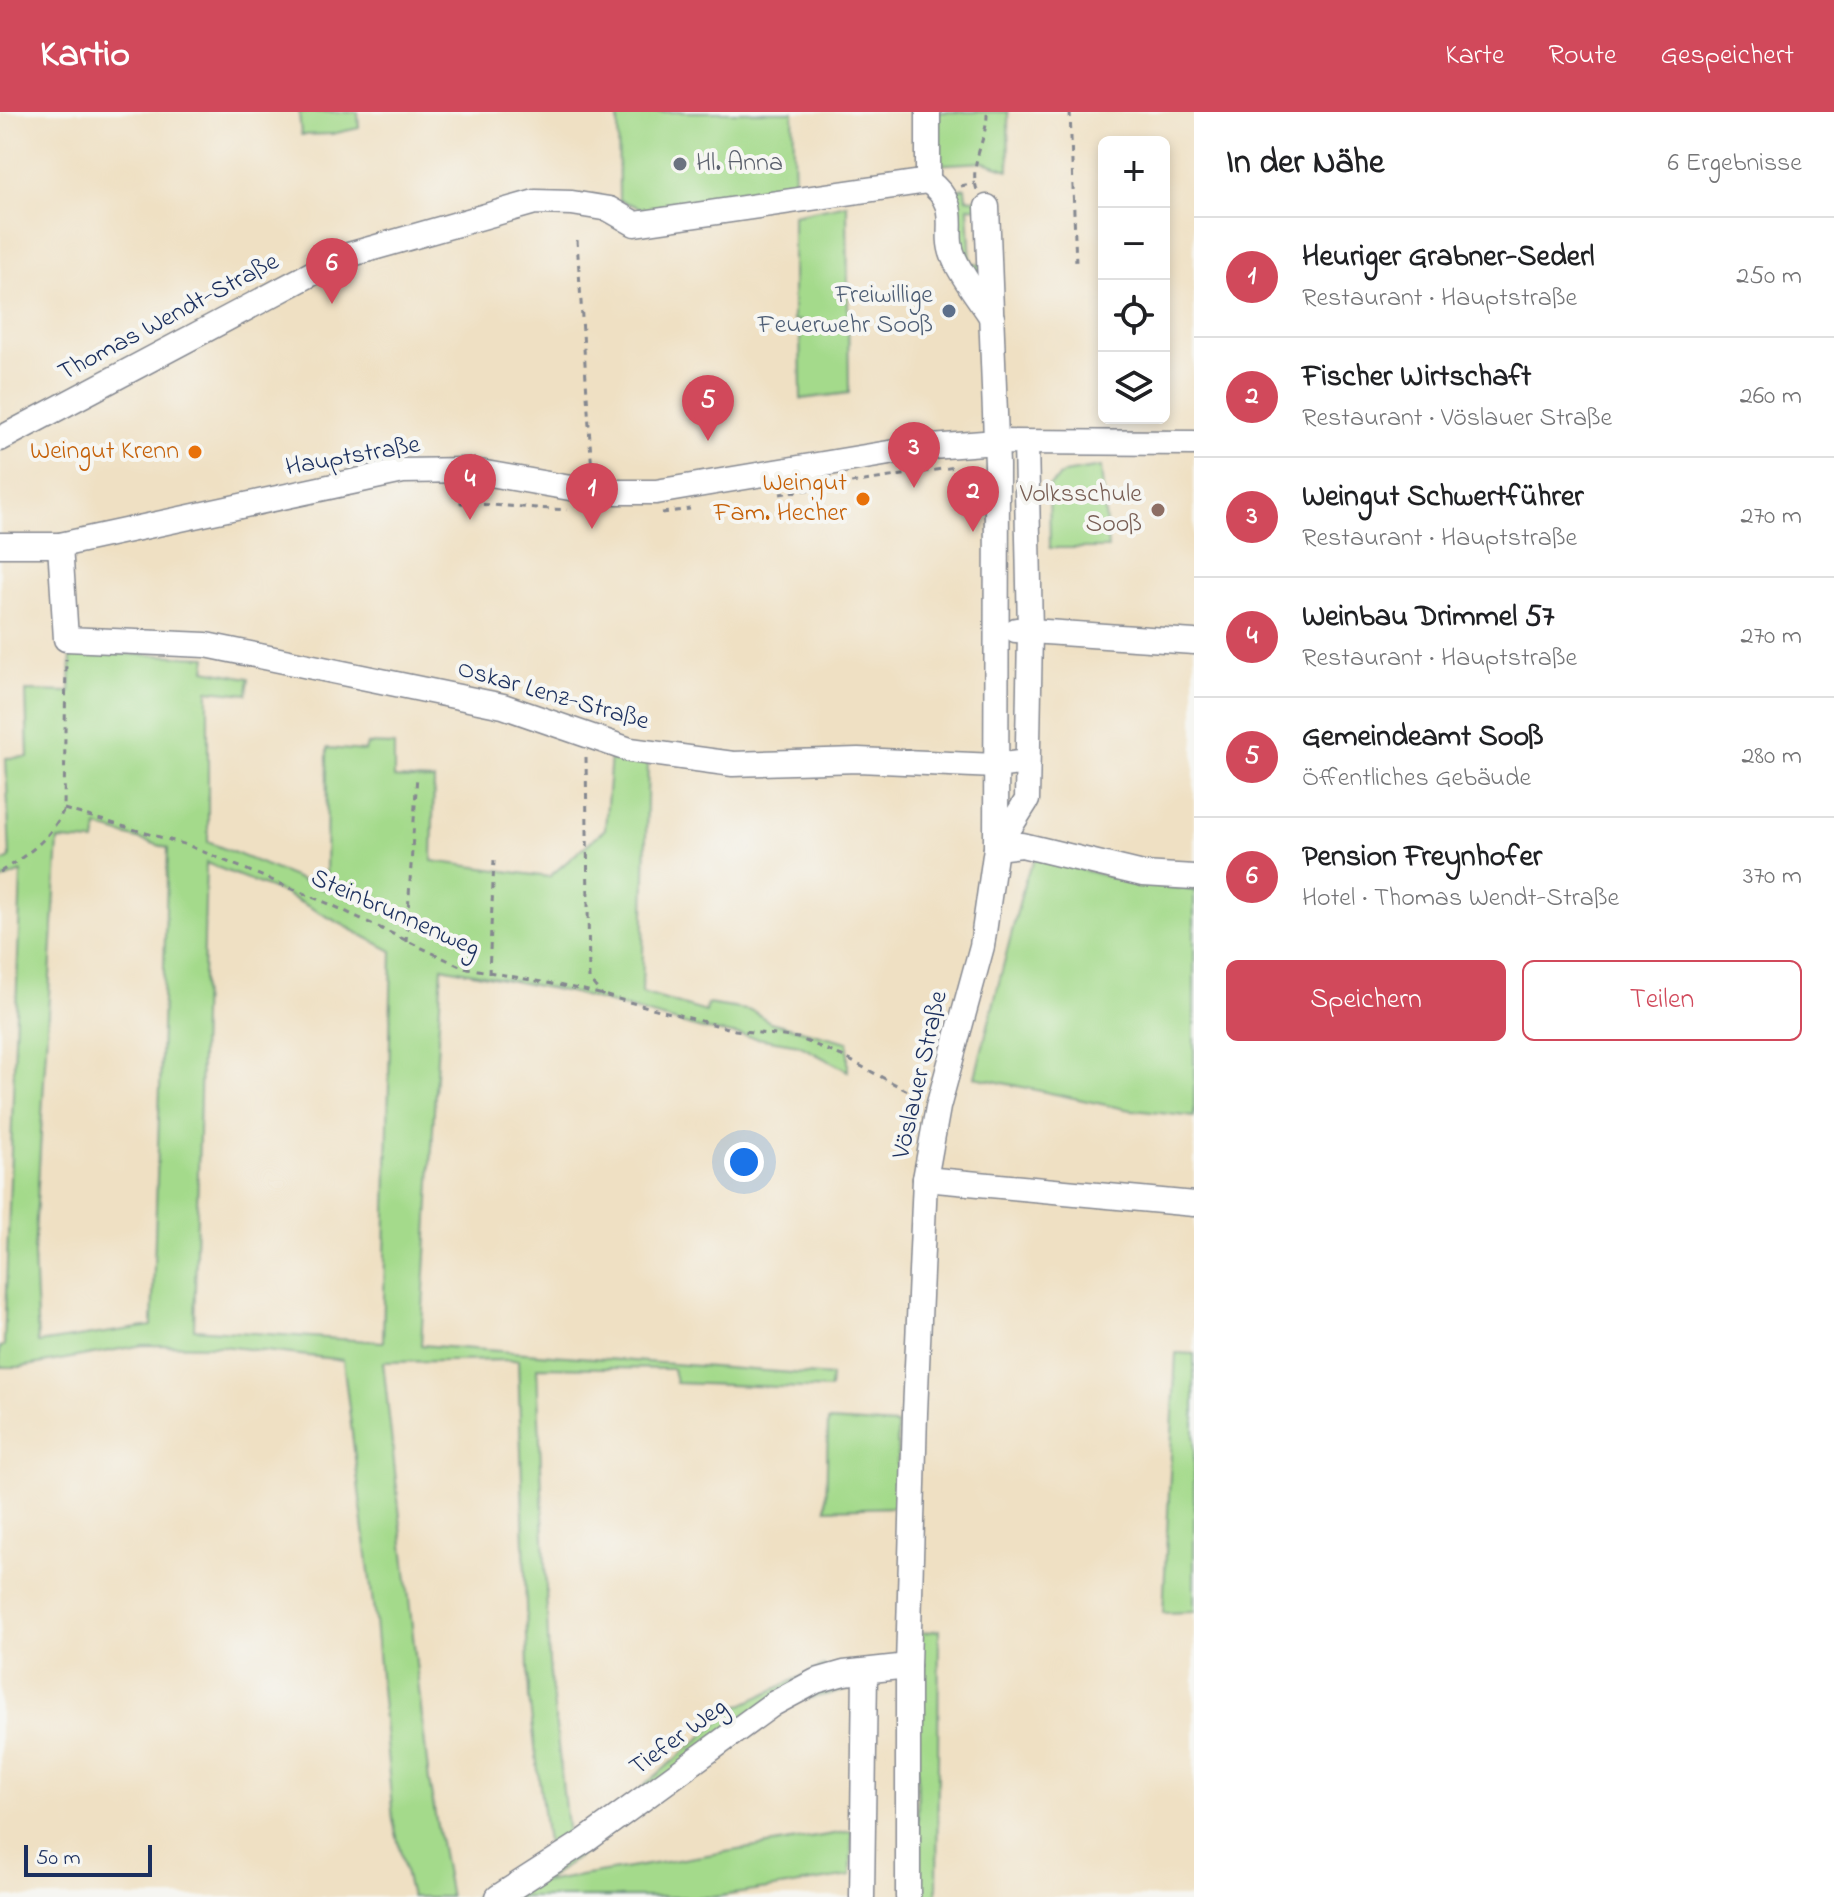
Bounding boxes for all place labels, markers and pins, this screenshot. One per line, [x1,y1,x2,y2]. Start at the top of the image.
place label: Hl. Anna [696,145,783,183]
marker: Hl. Anna [671,155,689,173]
pin: 6 [306,238,358,304]
place label: Freiwillige Feuerwehr Sooß [757,277,933,345]
marker: Freiwillige Feuerwehr Sooß [940,302,958,320]
pin: 5 [682,375,734,441]
pin: 3 [888,422,940,488]
place label: Weingut Krenn [30,433,179,471]
marker: Weingut Krenn [186,443,204,461]
pin: 4 [444,454,496,520]
pin: 1 [566,463,618,529]
place label: Weingut Fam. Hecher [713,465,848,533]
pin: 2 [947,466,999,532]
place label: Volksschule Sooß [1019,476,1142,544]
marker: Weingut Fam. Hecher [854,490,872,508]
marker: Volksschule Sooß [1149,501,1167,519]

